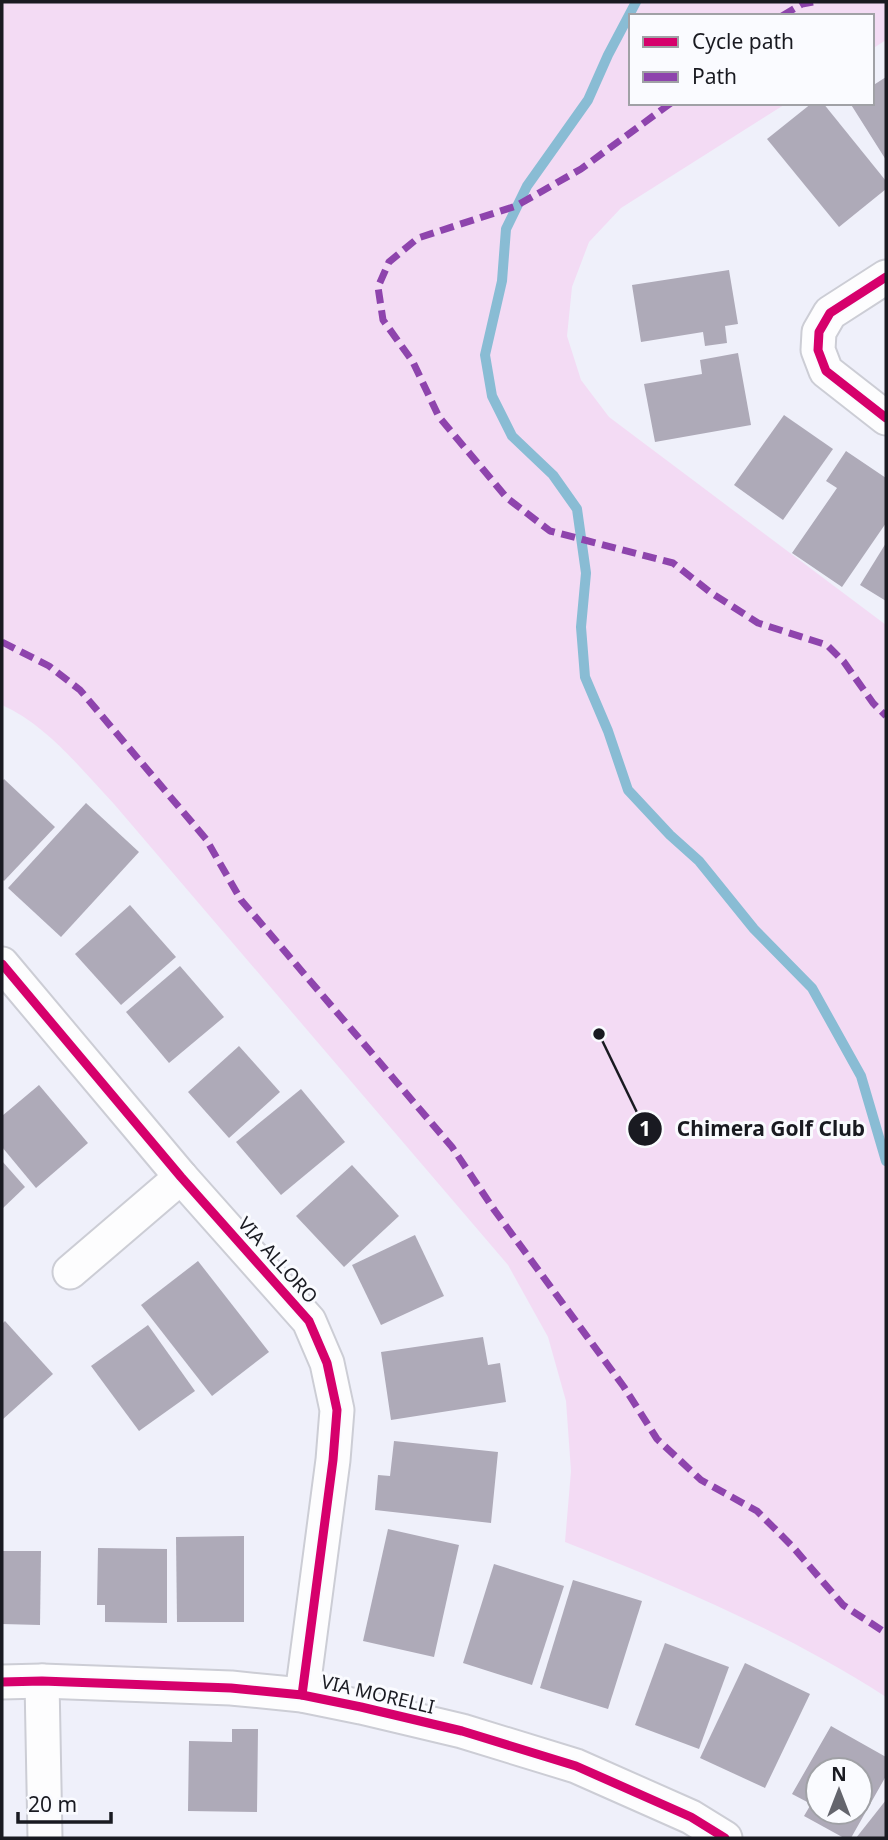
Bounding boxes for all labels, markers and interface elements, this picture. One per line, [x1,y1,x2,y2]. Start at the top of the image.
legend [629,14,874,105]
text: Cycle path [692,27,794,55]
text: Path [692,62,737,90]
callout: Chimera Golf Club [628,1108,879,1150]
text: 1 [639,1114,651,1142]
text: Chimera Golf Club [677,1114,865,1142]
street label: VIA ALLORO [232,1211,324,1309]
street label: VIA MORELLI [319,1668,437,1720]
north arrow [804,1756,874,1826]
text: N [831,1761,847,1787]
scale bar [18,1780,110,1824]
text: 20 m [28,1790,77,1818]

